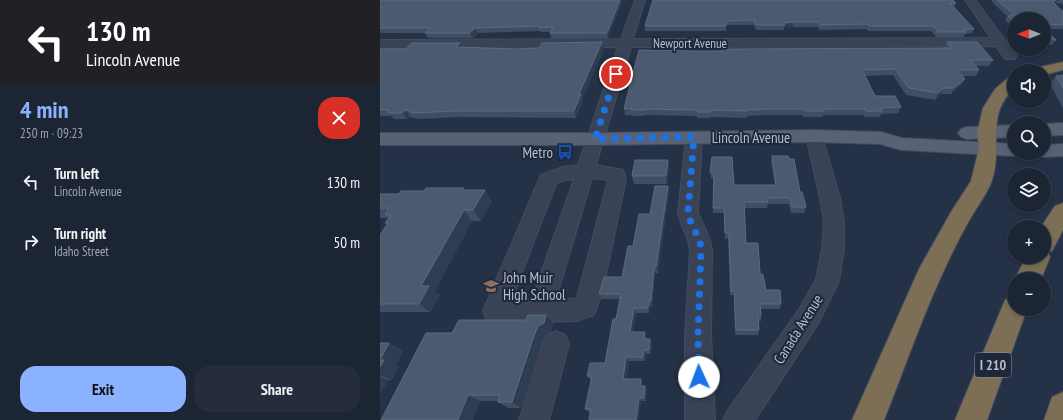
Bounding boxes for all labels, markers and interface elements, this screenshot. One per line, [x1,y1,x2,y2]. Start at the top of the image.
text: 130 m [86,12,150,49]
north arrow [1007,12,1051,56]
map controls [1007,12,1051,316]
icon: left [20,16,72,68]
street label: Newport Avenue [653,35,727,52]
text: Lincoln Avenue [86,48,180,71]
pin [599,57,633,91]
icon: arrive [605,63,627,85]
button: sound [1007,64,1051,108]
text: 4 min [20,94,68,125]
button: close [318,97,360,139]
button: search [1007,116,1051,160]
text: 250 m · 09:23 [20,125,83,142]
street label: Lincoln Avenue [712,128,790,147]
place label: Metro [523,143,553,162]
bus stop icon: Metro [556,143,574,161]
text: Turn left [54,164,99,183]
button: layers [1007,168,1051,212]
icon: left [20,171,42,193]
text: 130 m [327,173,360,192]
text: Lincoln Avenue [54,183,122,200]
button: + [1007,220,1051,264]
text: Turn right [54,224,106,243]
icon: right [20,231,42,253]
text: 50 m [334,233,360,252]
text: Idaho Street [54,243,109,260]
place label: John Muir High School [502,268,566,304]
button: − [1007,272,1051,316]
school or university icon: John Muir High School [482,277,500,295]
street label: Canada Avenue [769,291,827,367]
road number: I 210 [975,353,1011,377]
position arrow [678,356,720,398]
button: Exit [20,366,186,412]
button: Share [194,366,360,412]

